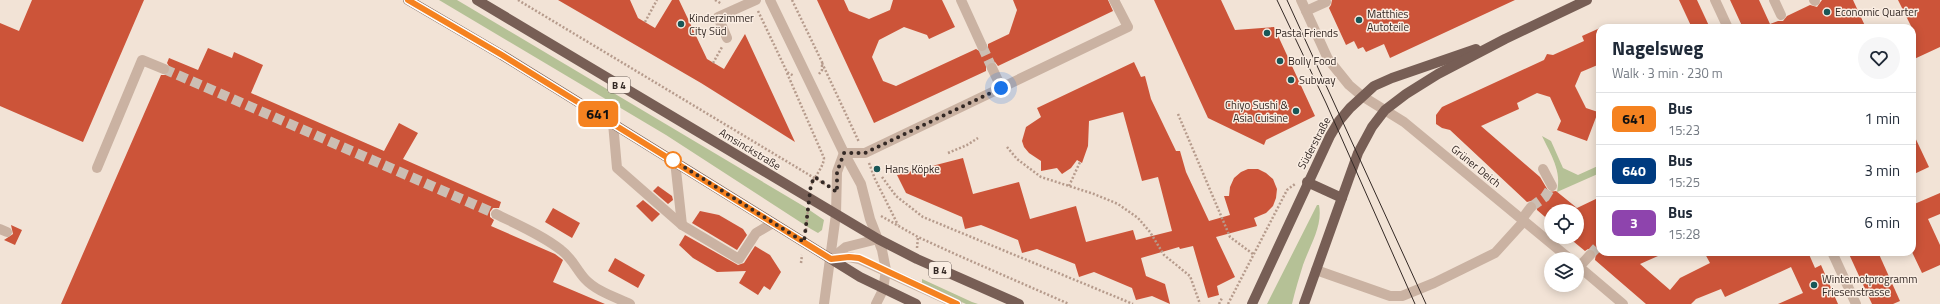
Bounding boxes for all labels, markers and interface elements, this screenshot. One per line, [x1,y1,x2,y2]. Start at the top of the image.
place label: Economic Quarter [1835,4,1918,20]
place label: Matthies Autoteile [1367,6,1409,35]
marker: Economic Quarter [1822,7,1832,17]
place label: Kinderzimmer City Süd [689,10,754,39]
marker: Matthies Autoteile [1354,15,1364,25]
marker: Kinderzimmer City Süd [676,19,686,29]
place label: Pasta Friends [1275,25,1338,41]
marker: Pasta Friends [1262,28,1272,38]
text: Nagelsweg [1612,33,1703,62]
button: heart [1858,37,1900,79]
place label: Bolly Food [1288,53,1337,69]
marker: Bolly Food [1275,56,1285,66]
text: Walk · 3 min · 230 m [1612,63,1723,83]
place label: Subway [1299,72,1336,88]
marker: Subway [1286,75,1296,85]
road number: B 4 [608,77,630,93]
your location [991,78,1011,98]
place label: Chiyo Sushi & Asia Cuisine [1225,97,1288,126]
text: Bus [1668,97,1693,120]
line badge: 641 [575,101,621,127]
text: 641 [586,103,610,124]
marker: Chiyo Sushi & Asia Cuisine [1291,106,1301,116]
text: 1 min [1864,107,1900,130]
text: 641 [1622,108,1646,129]
street label: Süderstraße [1294,114,1335,172]
text: 15:23 [1668,120,1700,140]
street label: Amsinckstraße [716,124,784,174]
street label: Grüner Deich [1448,141,1504,191]
text: Bus [1668,149,1693,172]
unlabelled marker [664,151,682,169]
text: 3 min [1864,159,1900,182]
text: 640 [1622,160,1646,181]
place label: Hans Köpke [885,161,940,177]
marker: Hans Köpke [872,164,882,174]
text: 15:25 [1668,172,1700,192]
text: Bus [1668,201,1693,224]
map controls [1544,204,1584,292]
button: locate [1544,204,1584,244]
text: 6 min [1864,211,1900,234]
text: 3 [1630,212,1638,233]
text: 15:28 [1668,224,1700,244]
button: layers [1544,252,1584,292]
road number: B 4 [929,262,951,278]
place label: Winternotprogramm Friesenstrasse [1822,271,1917,300]
marker: Winternotprogramm Friesenstrasse [1809,280,1819,290]

